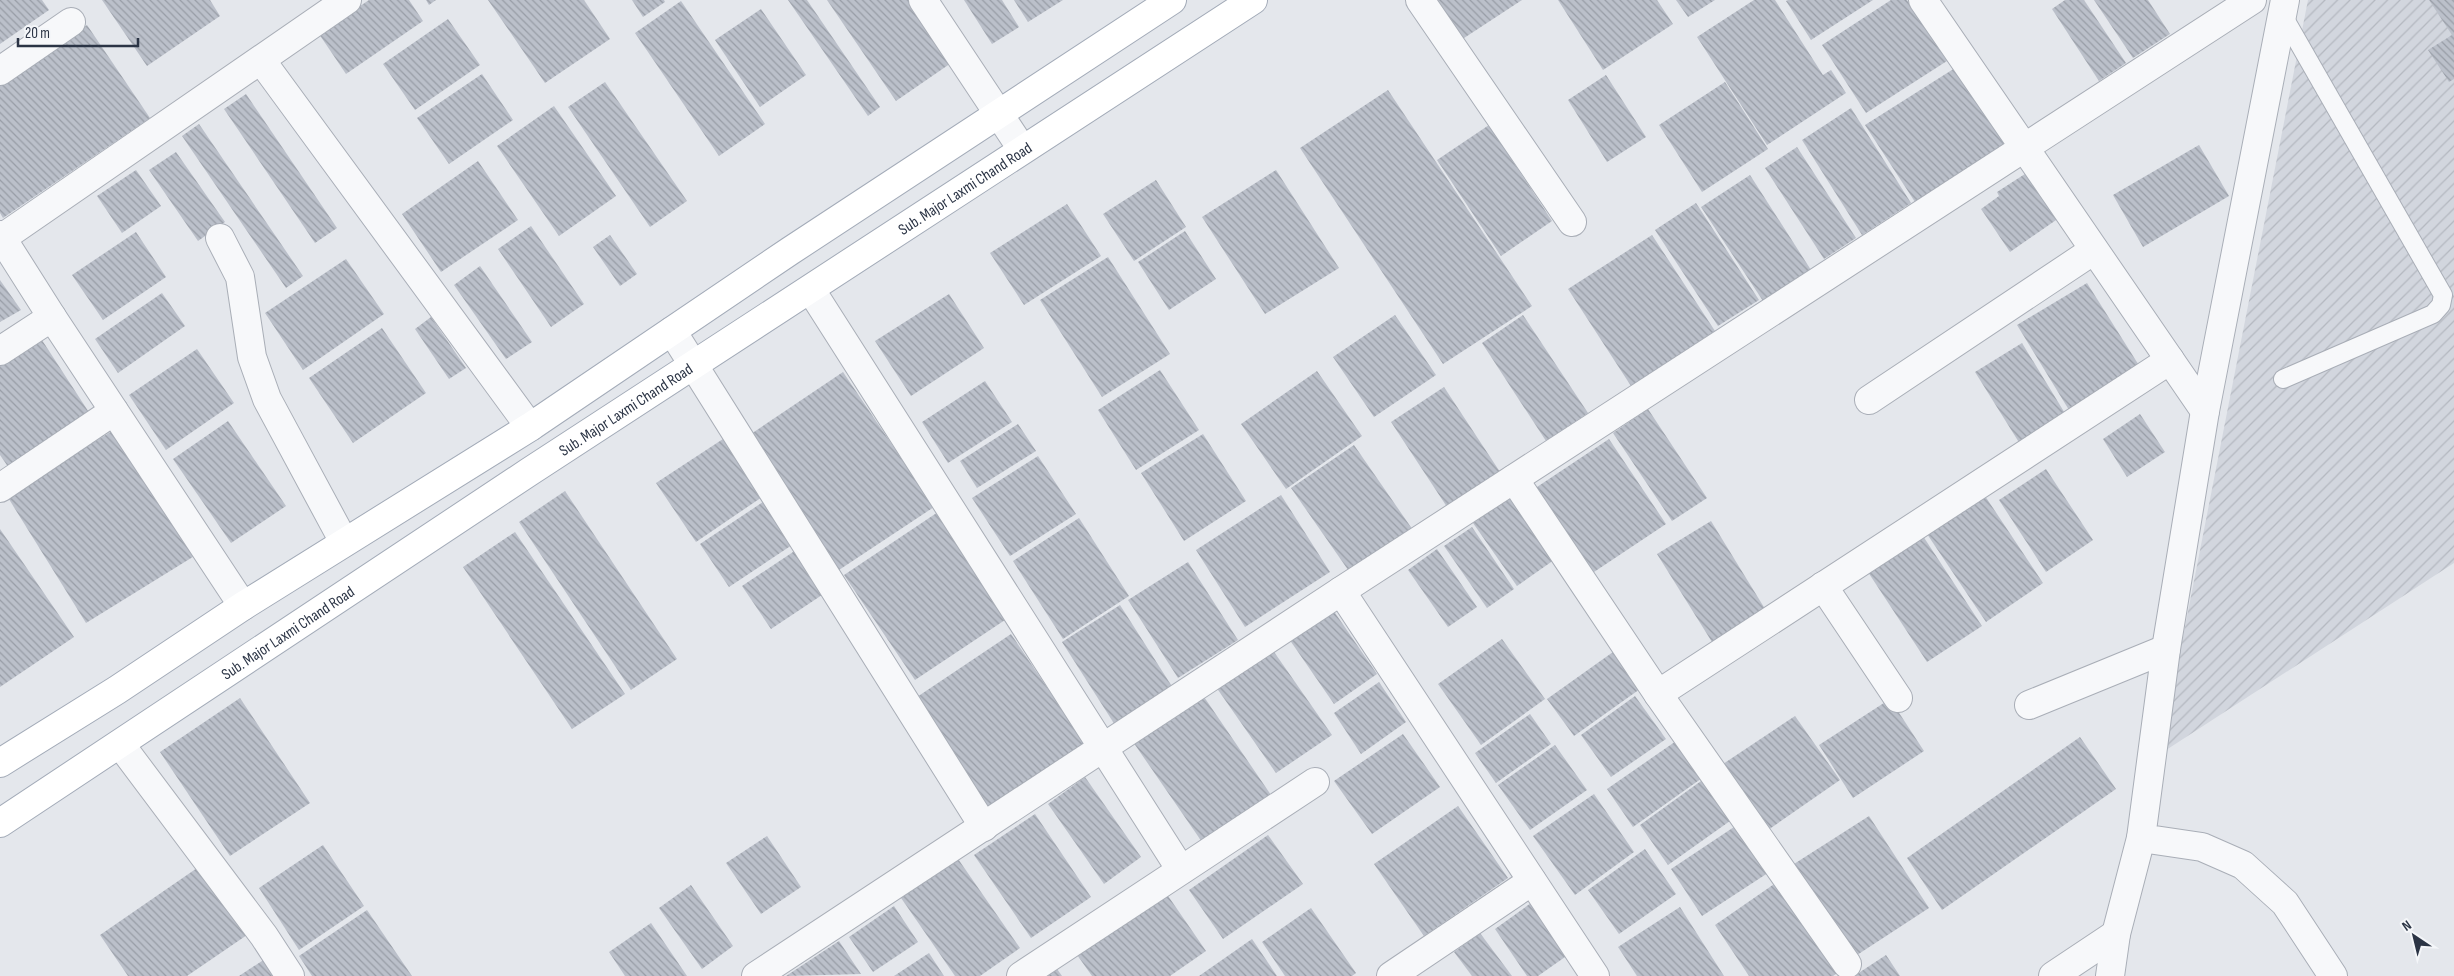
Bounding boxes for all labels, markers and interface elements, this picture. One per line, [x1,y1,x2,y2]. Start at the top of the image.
scale bar [18,15,138,47]
text: 20 m [25,24,50,43]
street label: Sub. Major Laxmi Chand Road [895,139,1036,240]
street label: Sub. Major Laxmi Chand Road [556,360,697,461]
street label: Sub. Major Laxmi Chand Road [218,583,358,684]
north arrow [2389,911,2439,961]
text: N [2399,917,2415,935]

